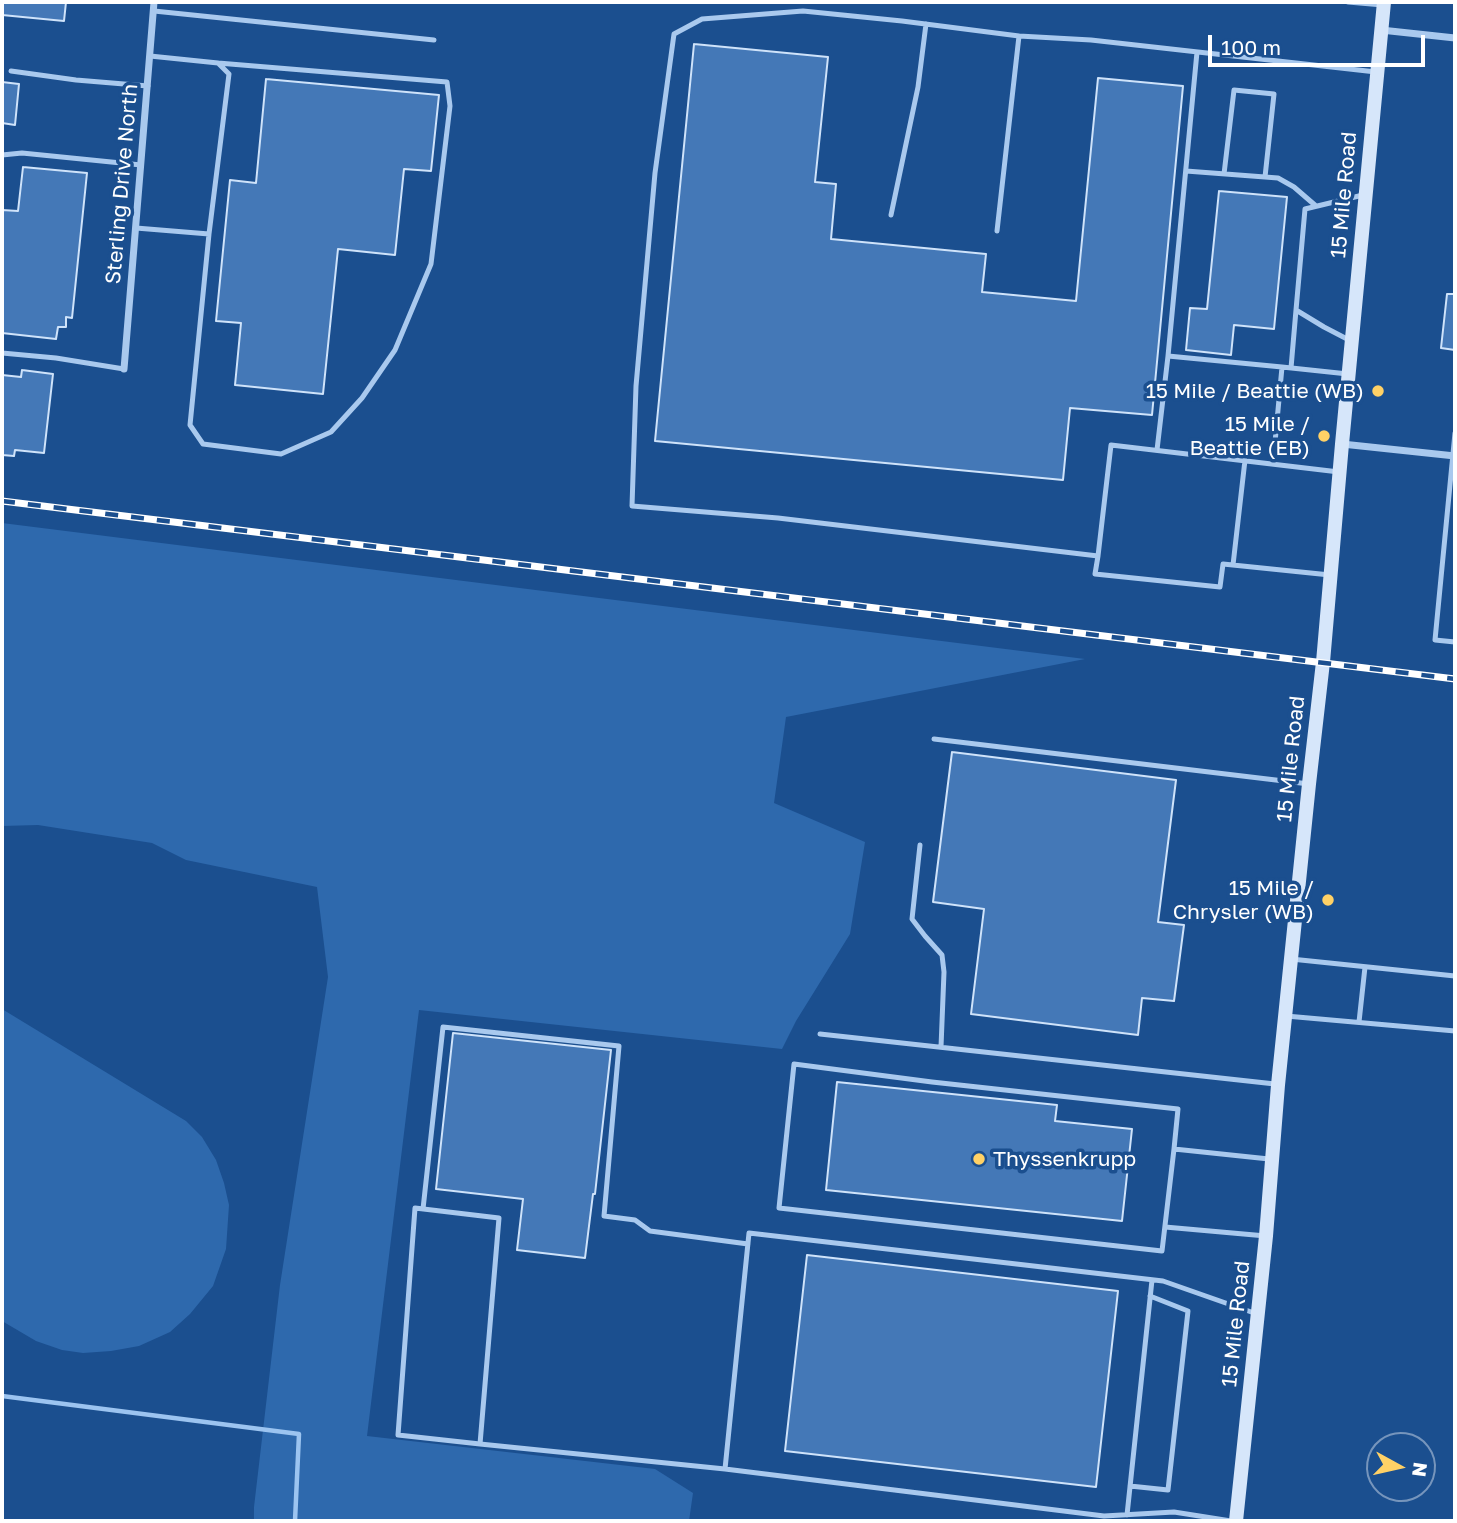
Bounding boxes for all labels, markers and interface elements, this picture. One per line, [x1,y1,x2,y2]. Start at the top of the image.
scale bar [1212,21,1429,65]
text: 100 m [1221,34,1281,60]
street label: Sterling Drive North [101,83,143,285]
street label: 15 Mile Road [1326,131,1362,259]
place label: 15 Mile / Beattie (WB) [1146,378,1364,404]
marker: 15 Mile / Beattie (WB) [1370,383,1386,399]
place label: 15 Mile / Beattie (EB) [1190,411,1310,461]
marker: 15 Mile / Beattie (EB) [1316,428,1332,444]
street label: 15 Mile Road [1272,695,1310,823]
place label: 15 Mile / Chrysler (WB) [1173,875,1314,925]
marker: 15 Mile / Chrysler (WB) [1320,892,1336,908]
place label: Thyssenkrupp [993,1146,1136,1172]
marker: Thyssenkrupp [971,1151,987,1167]
street label: 15 Mile Road [1217,1260,1255,1388]
north arrow [1366,1432,1436,1502]
text: N [1408,1461,1433,1478]

